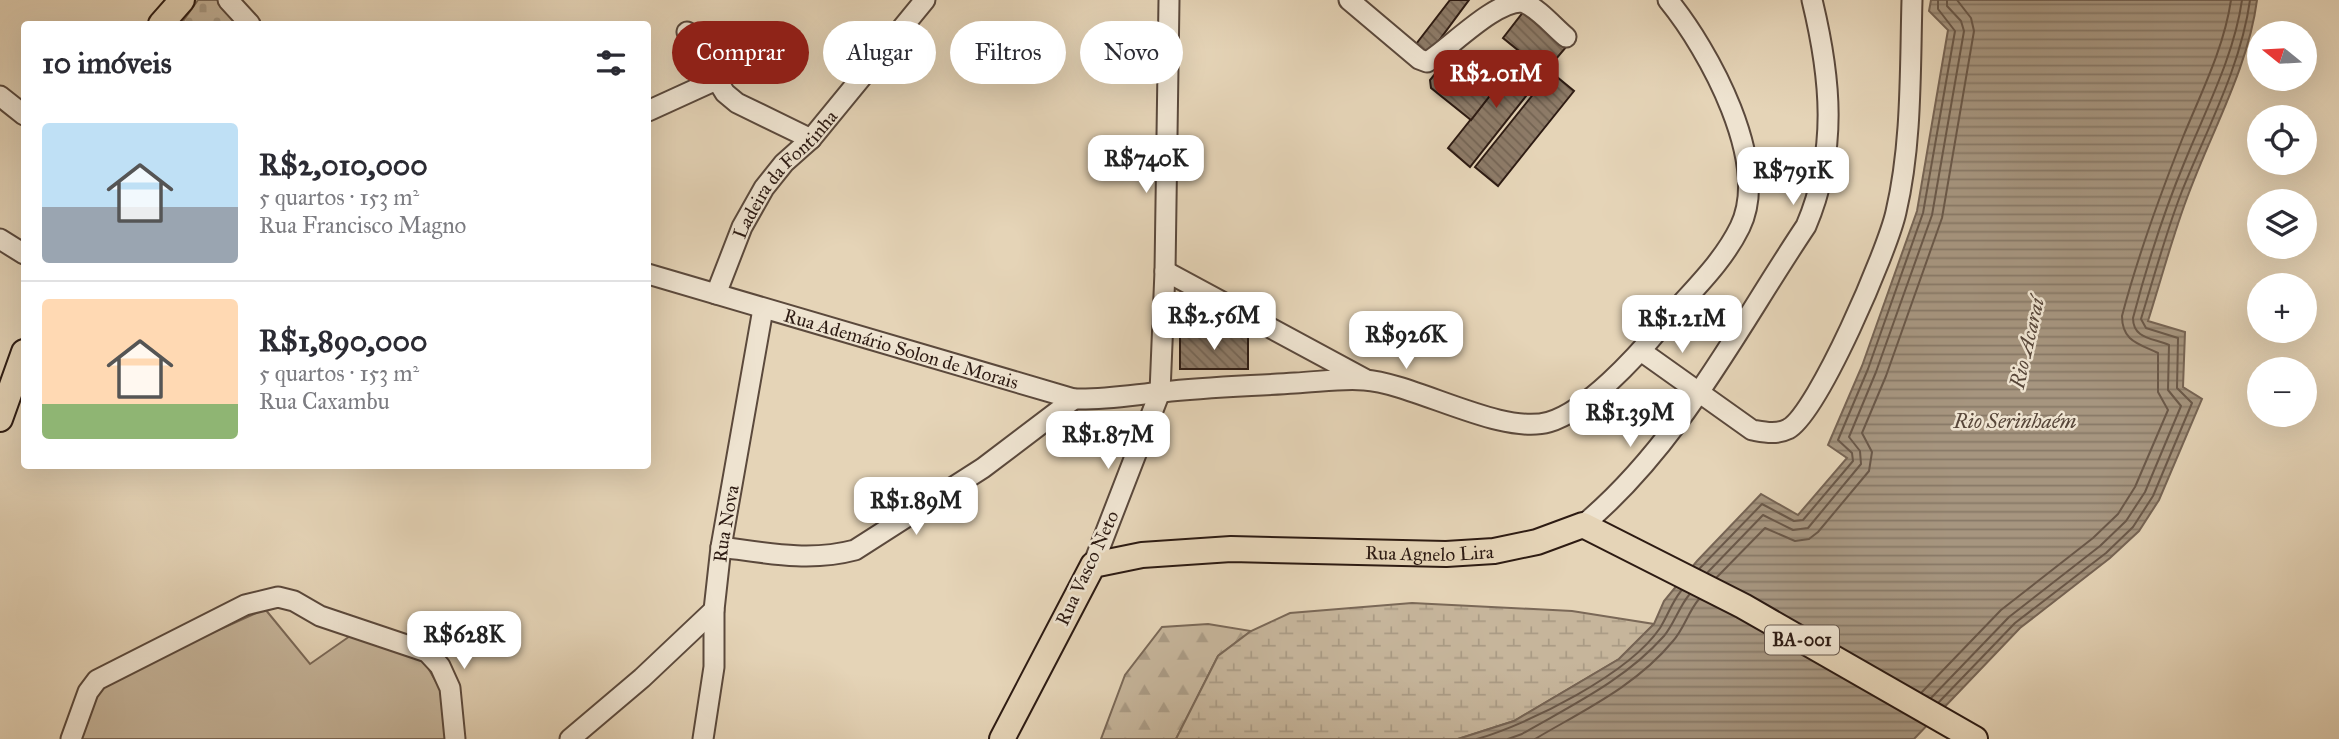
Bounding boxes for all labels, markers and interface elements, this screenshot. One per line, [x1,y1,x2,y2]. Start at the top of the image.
chip: Comprar [672,21,809,84]
chip: Alugar [823,21,936,84]
chip: Filtros [950,21,1066,84]
chip: Novo [1080,21,1183,84]
north arrow [2247,21,2317,91]
map controls [2247,21,2317,427]
icon: filters [592,44,630,82]
text: 10 imóveis [42,45,172,81]
pin: R$2.01M [1431,50,1561,110]
text: R$2.01M [1450,59,1542,87]
street label: Ladeira da Fontinha [727,104,842,242]
button: locate [2247,105,2317,175]
pin: R$740K [1089,136,1203,195]
text: R$740K [1104,144,1188,172]
text: R$2,010,000 [259,147,428,183]
pin: R$791K [1736,148,1850,207]
icon: home [98,151,182,235]
text: R$791K [1753,156,1833,184]
text: 5 quartos · 153 m² [259,183,419,211]
button: layers [2247,189,2317,259]
text: Rua Francisco Magno [259,211,466,239]
button: + [2247,273,2317,343]
water label: Rio Acaraí [2004,291,2051,392]
pin: R$2.56M [1149,292,1279,352]
pin: R$1.21M [1617,296,1747,355]
text: R$2.56M [1168,301,1260,329]
street label: Rua Ademário Solon de Morais [781,303,1021,394]
text: R$1.21M [1638,304,1726,332]
pin: R$926K [1349,312,1463,371]
text: R$926K [1365,320,1447,348]
text: R$1,890,000 [259,323,427,359]
icon: home [98,327,182,411]
button: − [2247,357,2317,427]
text: 5 quartos · 153 m² [259,359,419,387]
text: Rua Caxambu [259,387,390,415]
pin: R$1.39M [1565,390,1695,449]
text: R$1.39M [1585,398,1675,426]
water label: Rio Serinhaém [1953,408,2077,434]
pin: R$1.87M [1043,412,1173,471]
text: R$1.87M [1062,420,1154,448]
pin: R$1.89M [851,477,981,537]
street label: Rua Nova [708,482,743,563]
text: R$1.89M [870,486,962,514]
street label: Rua Vasco Neto [1050,507,1124,629]
street label: Rua Agnelo Lira [1365,539,1495,566]
pin: R$628K [407,612,521,671]
text: R$628K [423,620,505,648]
road number: BA-001 [1765,626,1839,654]

